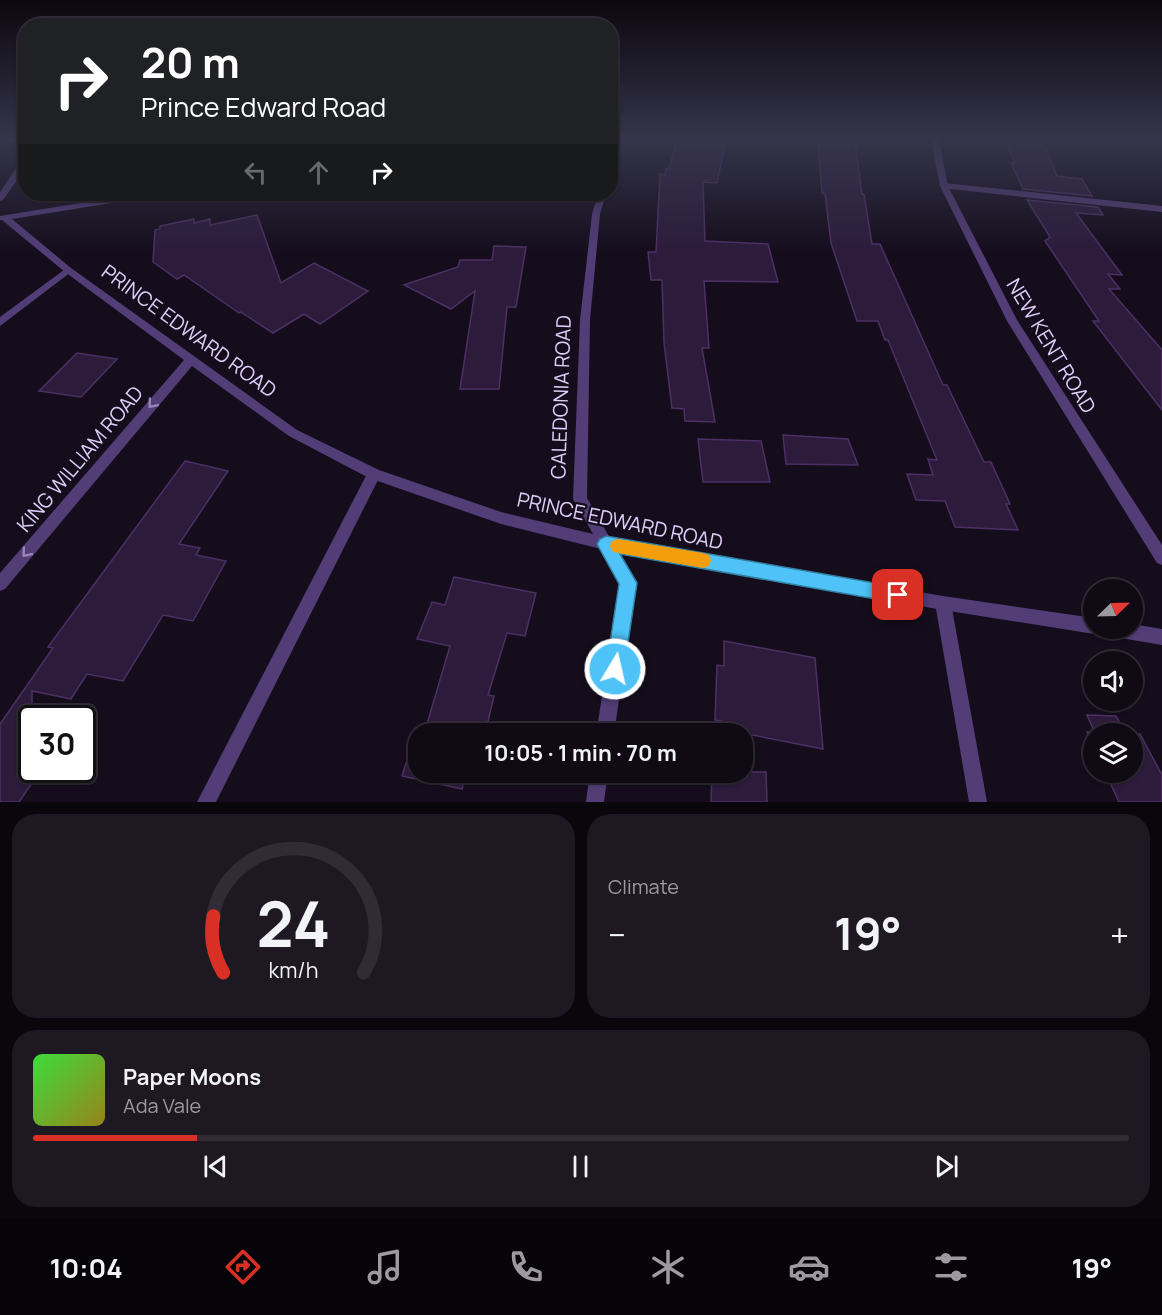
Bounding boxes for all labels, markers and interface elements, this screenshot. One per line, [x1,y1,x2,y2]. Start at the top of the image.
text: 20 m [141,33,240,91]
icon: right [42,42,120,120]
text: Prince Edward Road [141,88,386,125]
icon: left [239,156,272,189]
icon: ahead [302,156,335,189]
icon: right [365,156,398,189]
street label: PRINCE EDWARD ROAD [96,258,282,403]
street label: NEW KENT ROAD [1000,273,1102,418]
street label: CALEDONIA ROAD [544,315,577,479]
street label: KING WILLIAM ROAD [10,380,149,537]
one-way arrow [148,397,159,408]
street label: PRINCE EDWARD ROAD [515,485,726,556]
one-way arrow [22,546,33,557]
pin [872,569,923,620]
icon: arrive [881,578,914,611]
north arrow [1083,579,1143,639]
map controls [1083,579,1143,783]
position arrow [583,637,647,701]
button: sound [1083,651,1143,711]
speed limit sign: 30 [18,705,96,783]
button: layers [1083,723,1143,783]
text: 10:05 · 1 min · 70 m [484,738,677,768]
text: Climate [608,873,679,900]
text: 24 [257,880,330,966]
text: 19° [834,902,902,964]
text: − [608,912,626,957]
text: + [1110,912,1129,957]
text: km/h [269,955,318,984]
text: Paper Moons [123,1062,261,1092]
text: Ada Vale [123,1092,201,1119]
icon: previous [199,1150,232,1183]
icon: pause [564,1150,597,1183]
icon: next [930,1150,963,1183]
icon: directions [222,1246,264,1288]
icon: music [364,1246,406,1288]
icon: phone [505,1246,547,1288]
icon: climate [647,1246,689,1288]
icon: car [788,1246,830,1288]
icon: filters [930,1246,972,1288]
text: 10:04 [50,1249,123,1286]
text: 19° [1071,1249,1112,1286]

